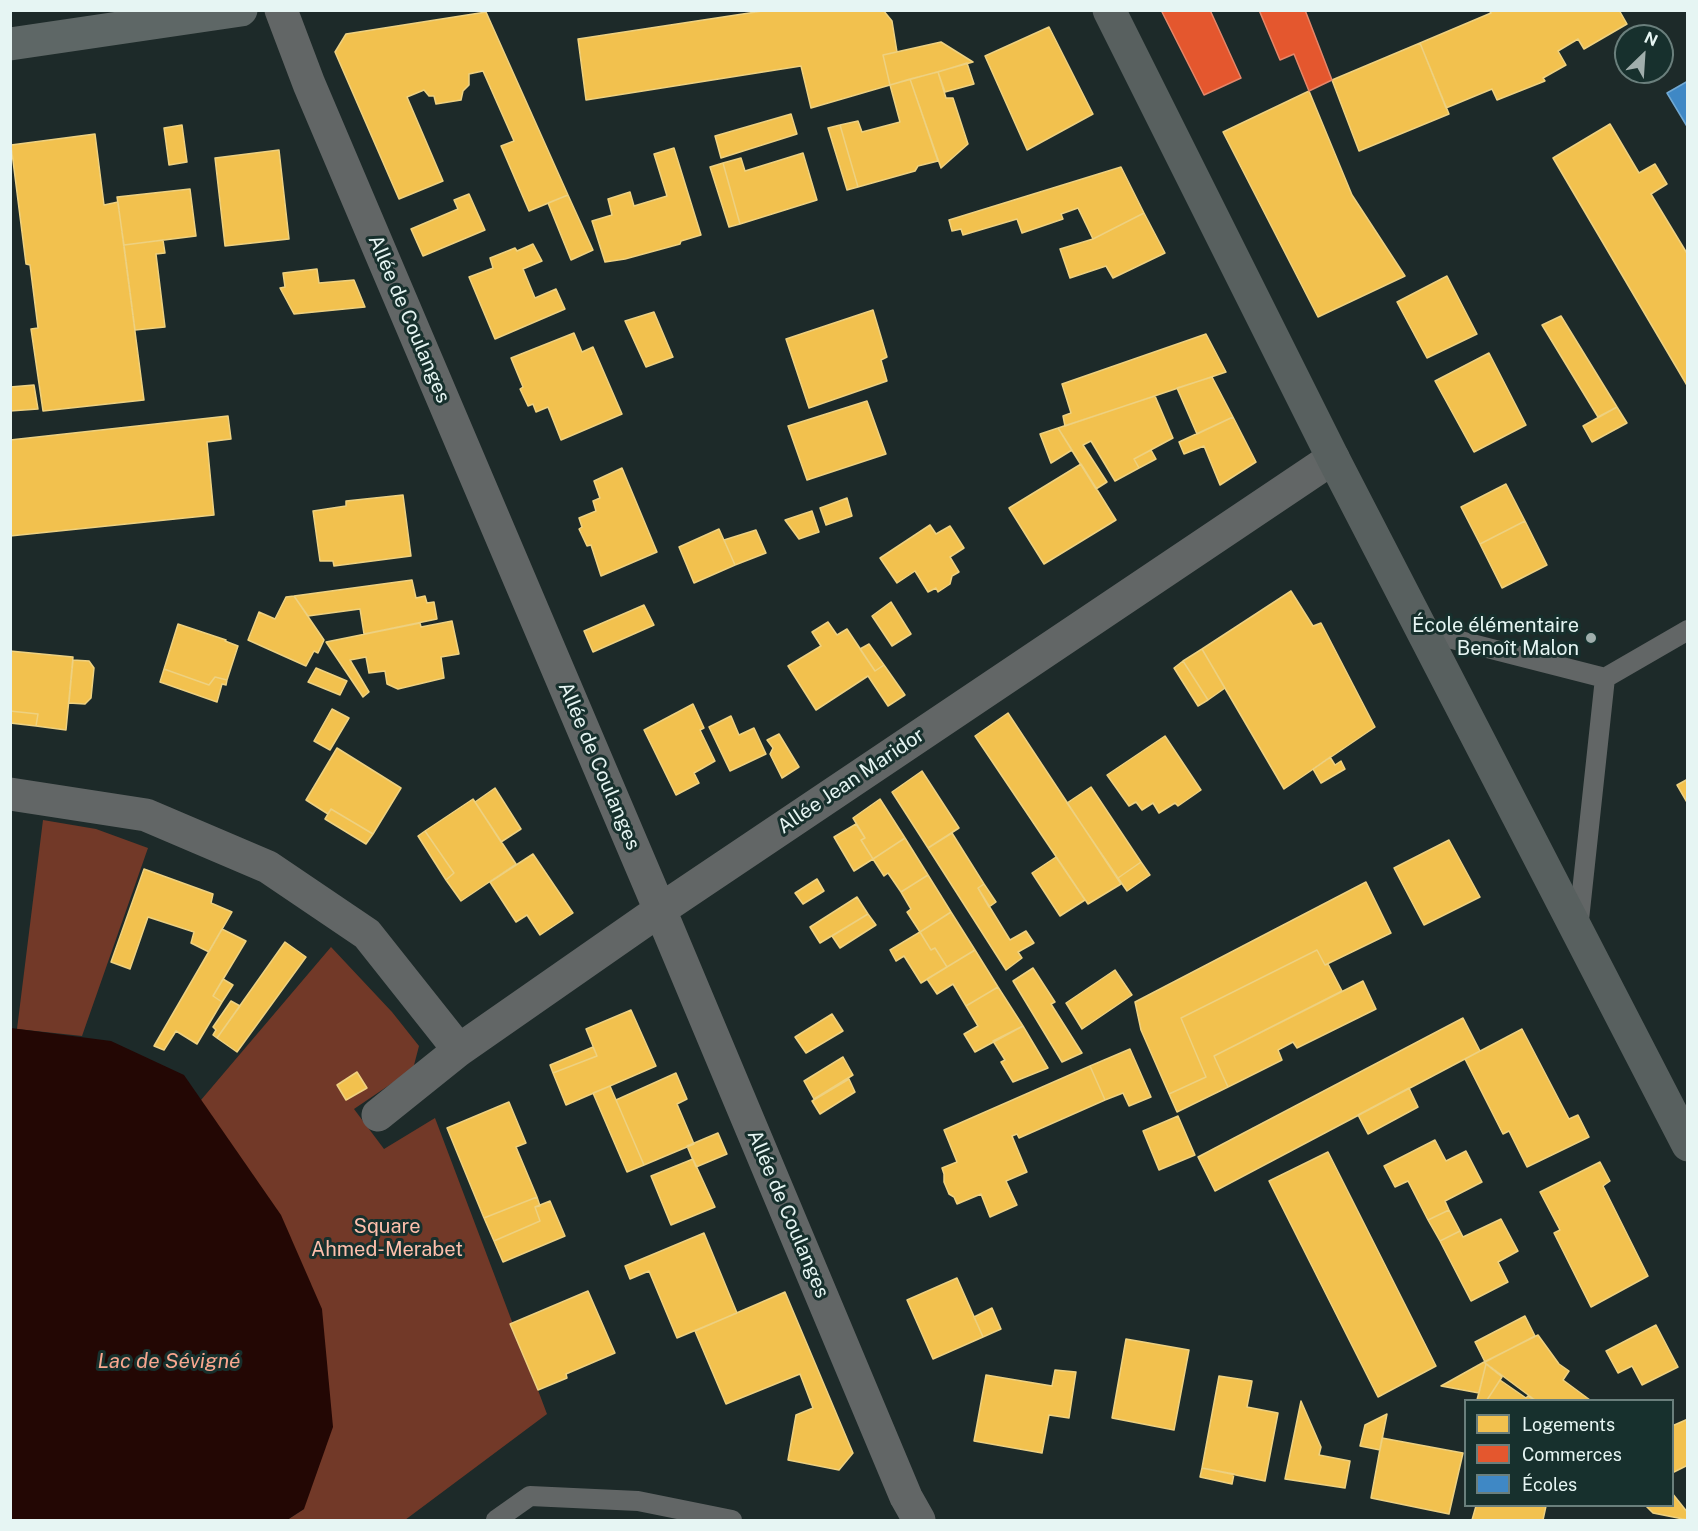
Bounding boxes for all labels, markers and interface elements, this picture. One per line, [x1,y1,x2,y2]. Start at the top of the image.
north arrow [1614,24,1674,84]
text: N [1641,28,1661,50]
street label: Allée de Coulanges [363,231,455,407]
place label: École élémentaire Benoît Malon [1412,614,1579,661]
marker: École élémentaire Benoît Malon [1584,631,1598,645]
street label: Allée de Coulanges [553,678,645,854]
street label: Allée Jean Maridor [773,723,929,839]
street label: Allée de Coulanges [742,1126,834,1302]
park label: Square Ahmed-Merabet [311,1215,463,1262]
water label: Lac de Sévigné [97,1349,241,1375]
legend [1464,1399,1674,1507]
text: Logements [1522,1414,1615,1435]
text: Commerces [1522,1444,1622,1465]
text: Écoles [1522,1474,1577,1495]

